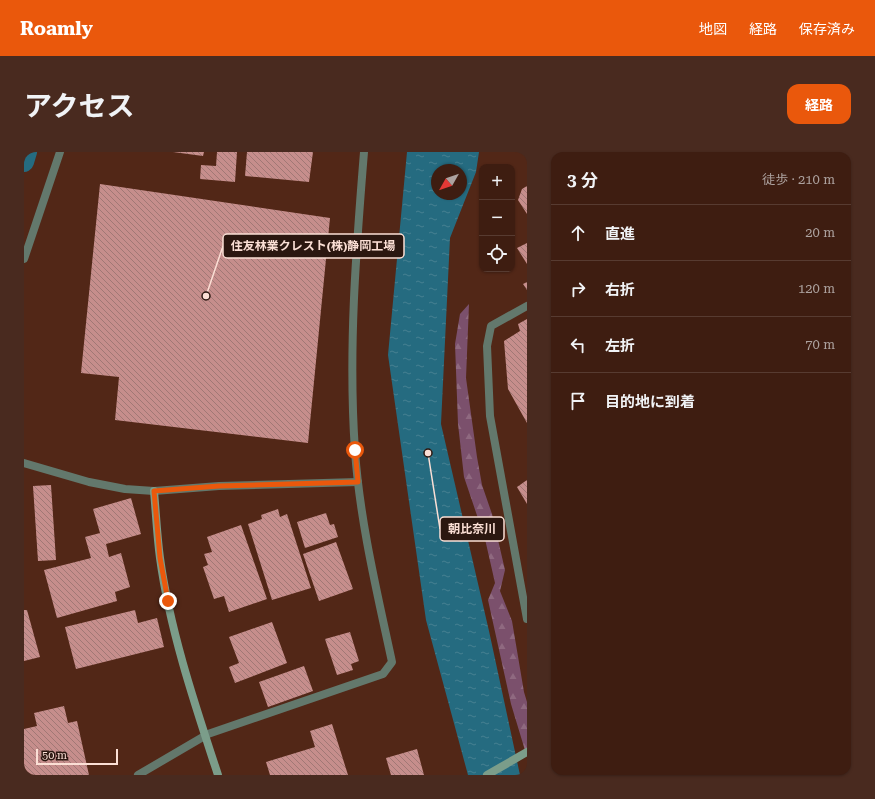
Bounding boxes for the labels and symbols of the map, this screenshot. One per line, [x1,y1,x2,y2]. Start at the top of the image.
north arrow [431,164,467,200]
callout: 住友林業クレスト(株)静岡工場 [223,234,404,258]
text: 住友林業クレスト(株)静岡工場 [231,239,395,253]
route start [346,441,364,459]
callout: 朝比奈川 [440,517,504,541]
text: 朝比奈川 [448,522,496,536]
route end [159,592,177,610]
scale bar [36,747,118,766]

